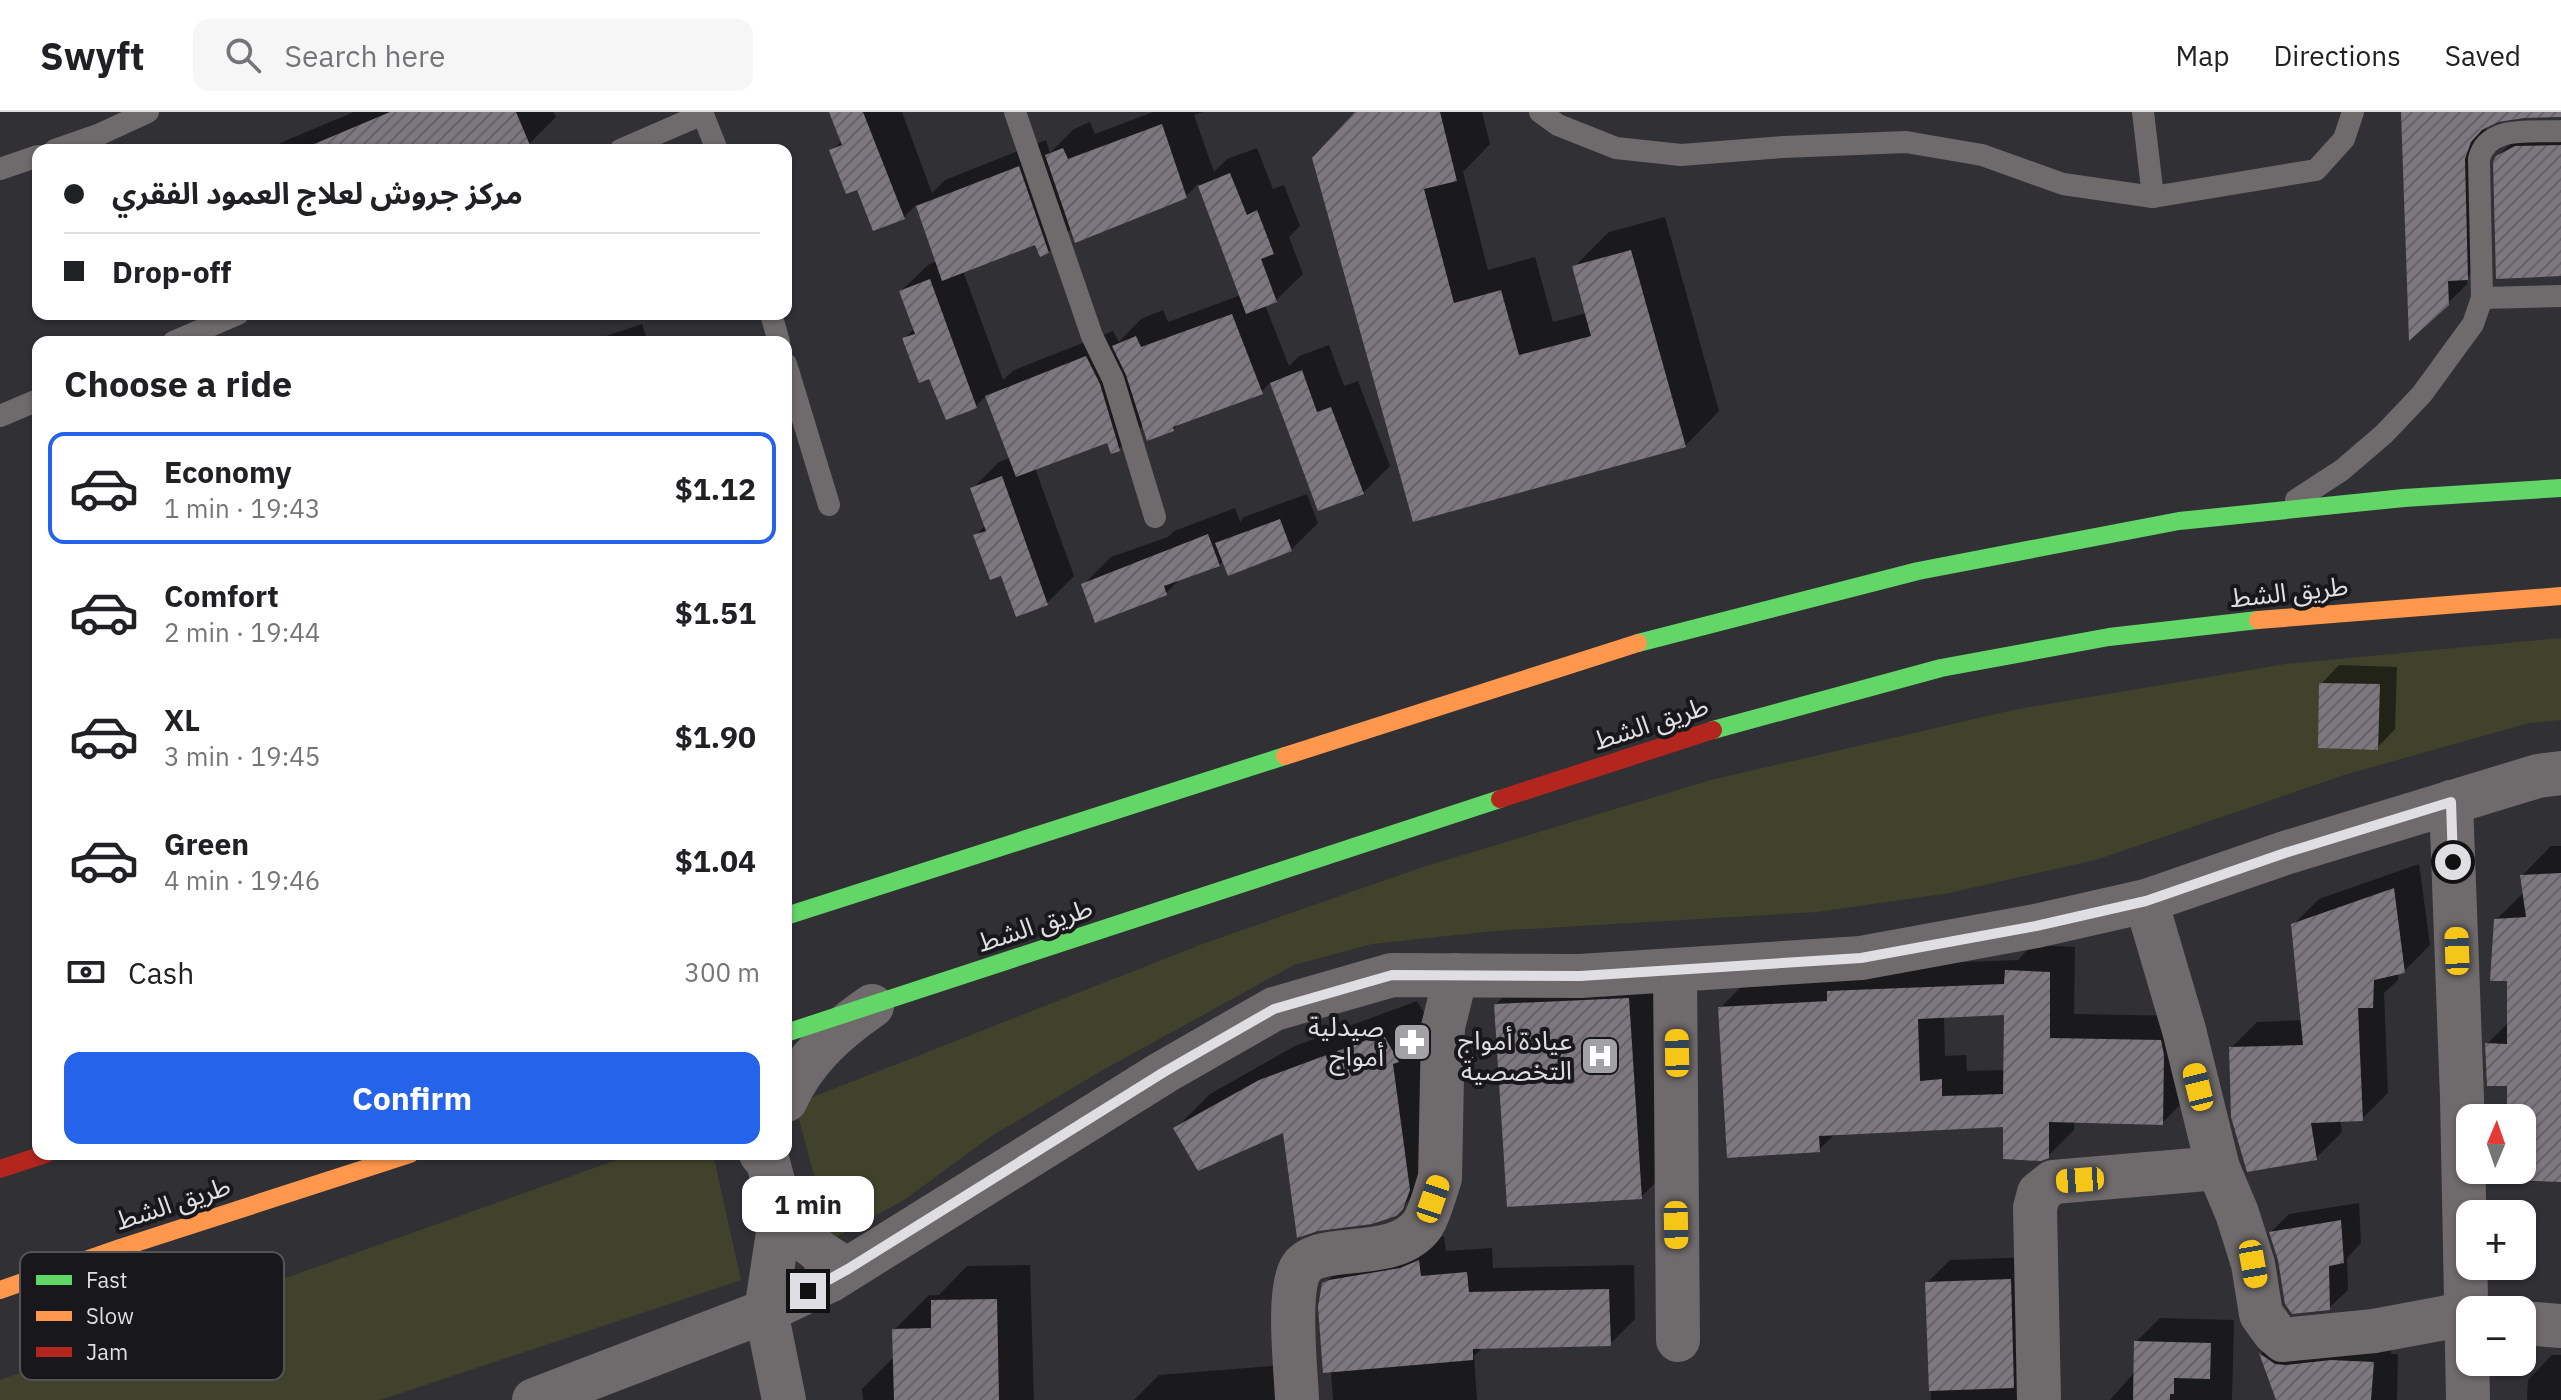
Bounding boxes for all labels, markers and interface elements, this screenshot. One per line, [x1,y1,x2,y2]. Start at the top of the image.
search box [193,19,753,91]
text: Swyft [40,31,145,80]
icon: search [221,33,265,77]
text: Search here [285,36,445,75]
text: Map [2175,37,2229,74]
text: Directions [2273,37,2401,74]
text: Saved [2445,37,2521,74]
text: مركز جروش لعلاج العمود الفقري [112,173,523,212]
text: Drop-off [112,252,231,291]
text: Choose a ride [64,360,292,407]
icon: car [68,452,140,524]
text: Economy [164,452,292,491]
text: $1.12 [675,469,756,508]
text: 1 min · 19:43 [164,491,320,525]
street label: طريق الشط [2228,568,2350,614]
icon: car [68,576,140,648]
text: Comfort [164,576,279,615]
text: $1.51 [675,593,756,632]
text: 2 min · 19:44 [164,615,320,649]
street label: طريق الشط [1589,688,1712,757]
icon: car [68,700,140,772]
text: XL [164,700,200,739]
text: $1.90 [675,717,756,756]
text: 3 min · 19:45 [164,739,320,773]
icon: car [68,824,140,896]
text: Green [164,824,249,863]
text: $1.04 [675,841,756,880]
route start [2435,844,2471,880]
text: 4 min · 19:46 [164,863,320,897]
street label: طريق الشط [973,890,1096,959]
car [2444,927,2470,975]
icon: cash [64,950,108,994]
text: Cash [128,953,194,992]
text: 300 m [684,955,760,989]
place label: صيدلية أمواج [1308,1009,1384,1076]
pharmacy icon: صيدلية أمواج [1391,1021,1433,1063]
place label: عيادة أمواج التخصصية [1458,1023,1572,1087]
car [1665,1029,1689,1077]
hospital icon: عيادة أمواج التخصصية [1579,1035,1621,1077]
button: Confirm [64,1052,760,1144]
car [2181,1061,2215,1113]
north arrow [2456,1104,2536,1184]
map controls [2456,1104,2536,1376]
car [2055,1166,2105,1194]
street label: طريق الشط [111,1168,234,1237]
car [1414,1172,1452,1226]
callout: 1 min [742,1175,874,1231]
text: 1 min [774,1187,842,1221]
button: + [2456,1200,2536,1280]
car [1664,1201,1688,1249]
car [2237,1238,2269,1290]
legend [20,1252,284,1380]
text: Fast [86,1265,127,1294]
route end [790,1273,826,1309]
button: − [2456,1296,2536,1376]
text: Slow [86,1301,134,1330]
text: Jam [86,1337,128,1366]

